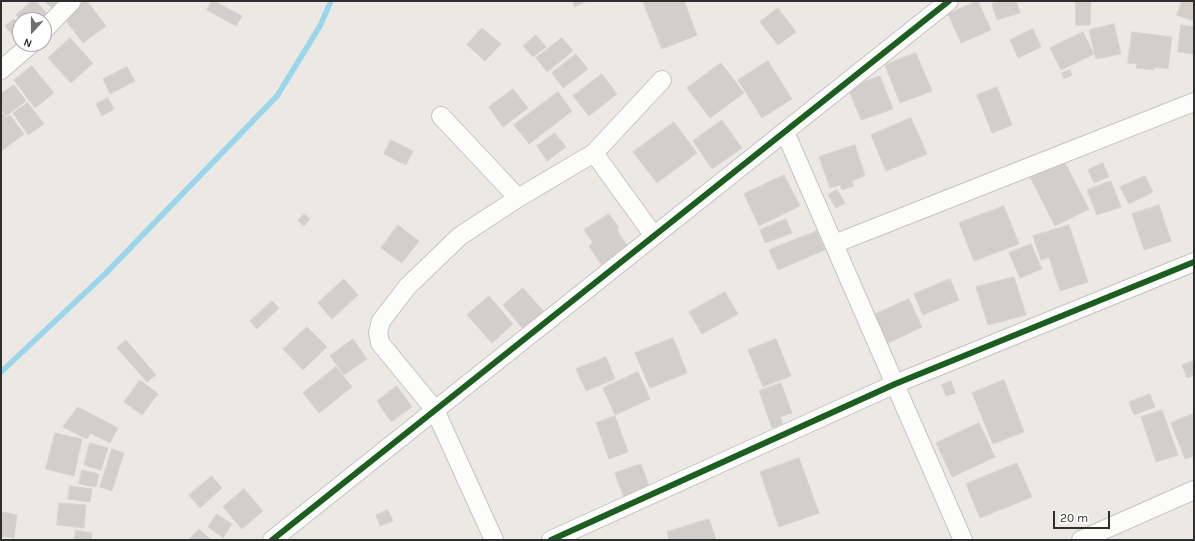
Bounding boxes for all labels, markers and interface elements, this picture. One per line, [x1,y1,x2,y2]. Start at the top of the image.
north arrow [12,12,52,52]
text: N [22,35,34,50]
scale bar [1055,503,1112,529]
text: 20 m [1060,511,1088,525]

